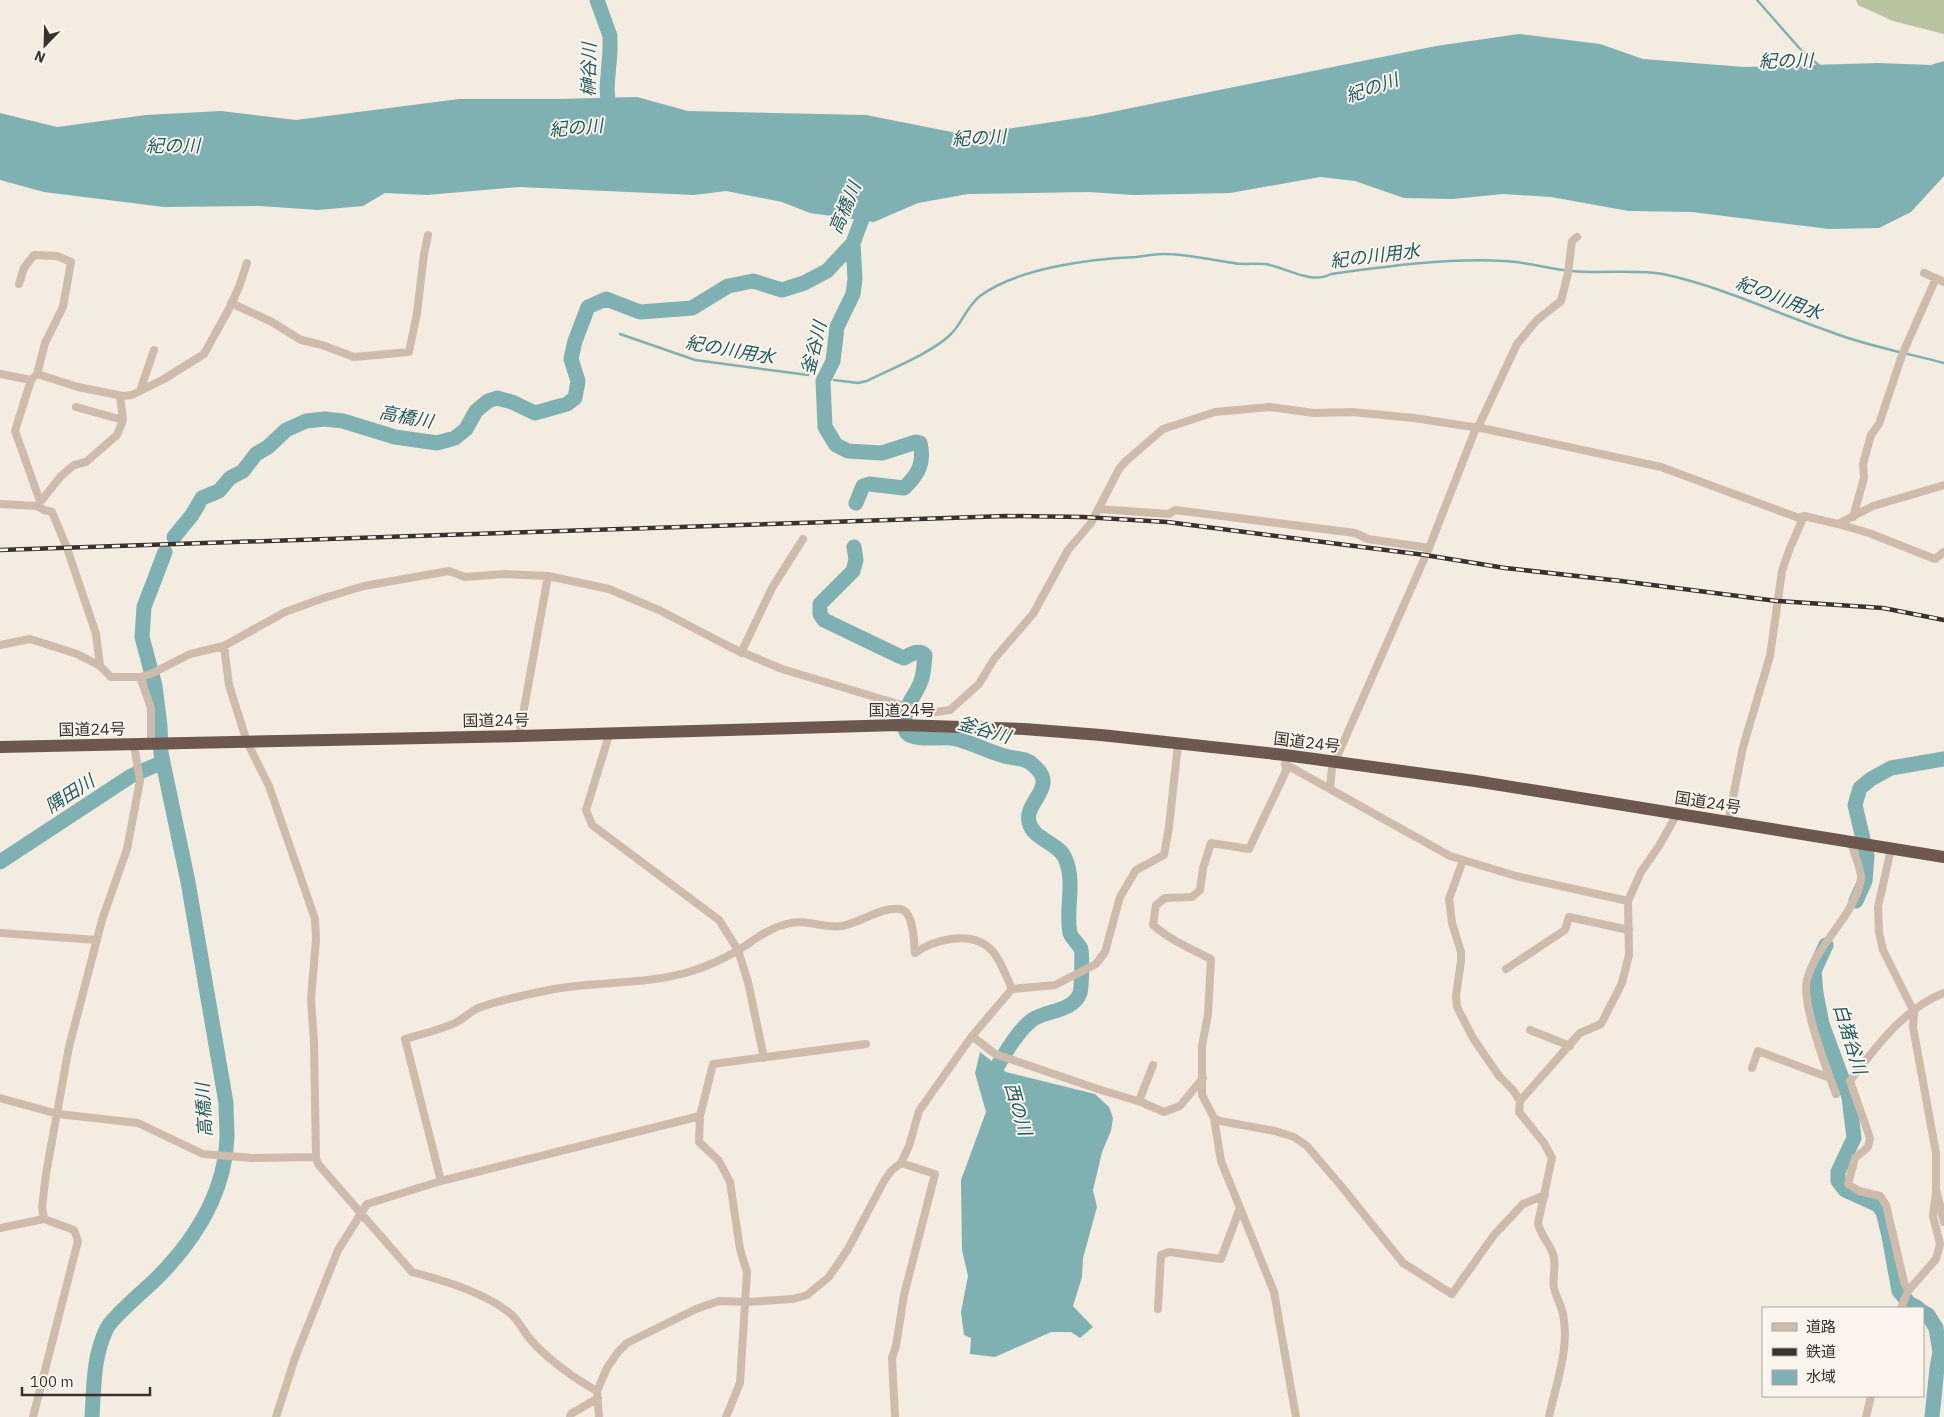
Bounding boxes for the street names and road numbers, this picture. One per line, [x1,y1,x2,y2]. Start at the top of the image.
street label: 国道24号 [868,700,936,720]
street label: 国道24号 [462,709,530,731]
street label: 国道24号 [58,718,126,740]
street label: 国道24号 [1272,728,1342,756]
street label: 国道24号 [1673,787,1743,817]

